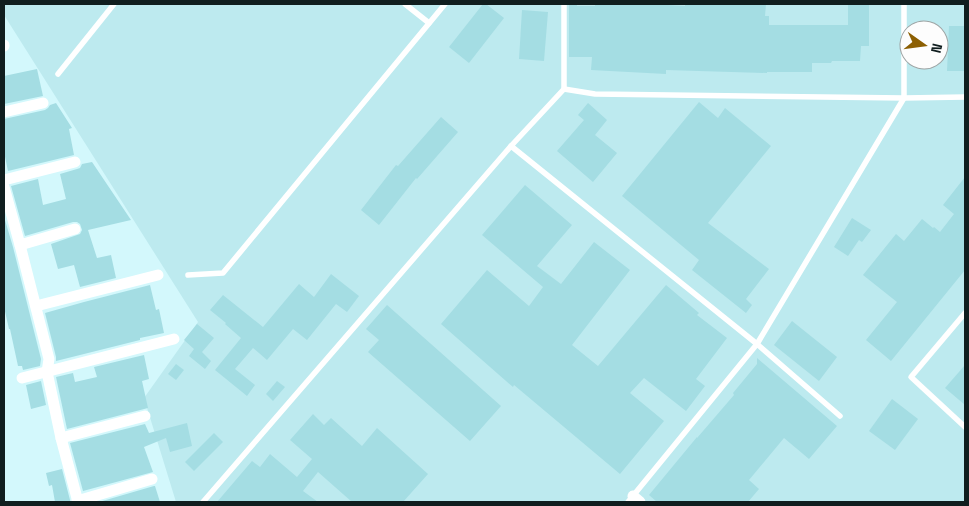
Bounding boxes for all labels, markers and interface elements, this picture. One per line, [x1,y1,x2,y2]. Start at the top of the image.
north arrow [899,20,949,70]
text: N [927,41,946,55]

